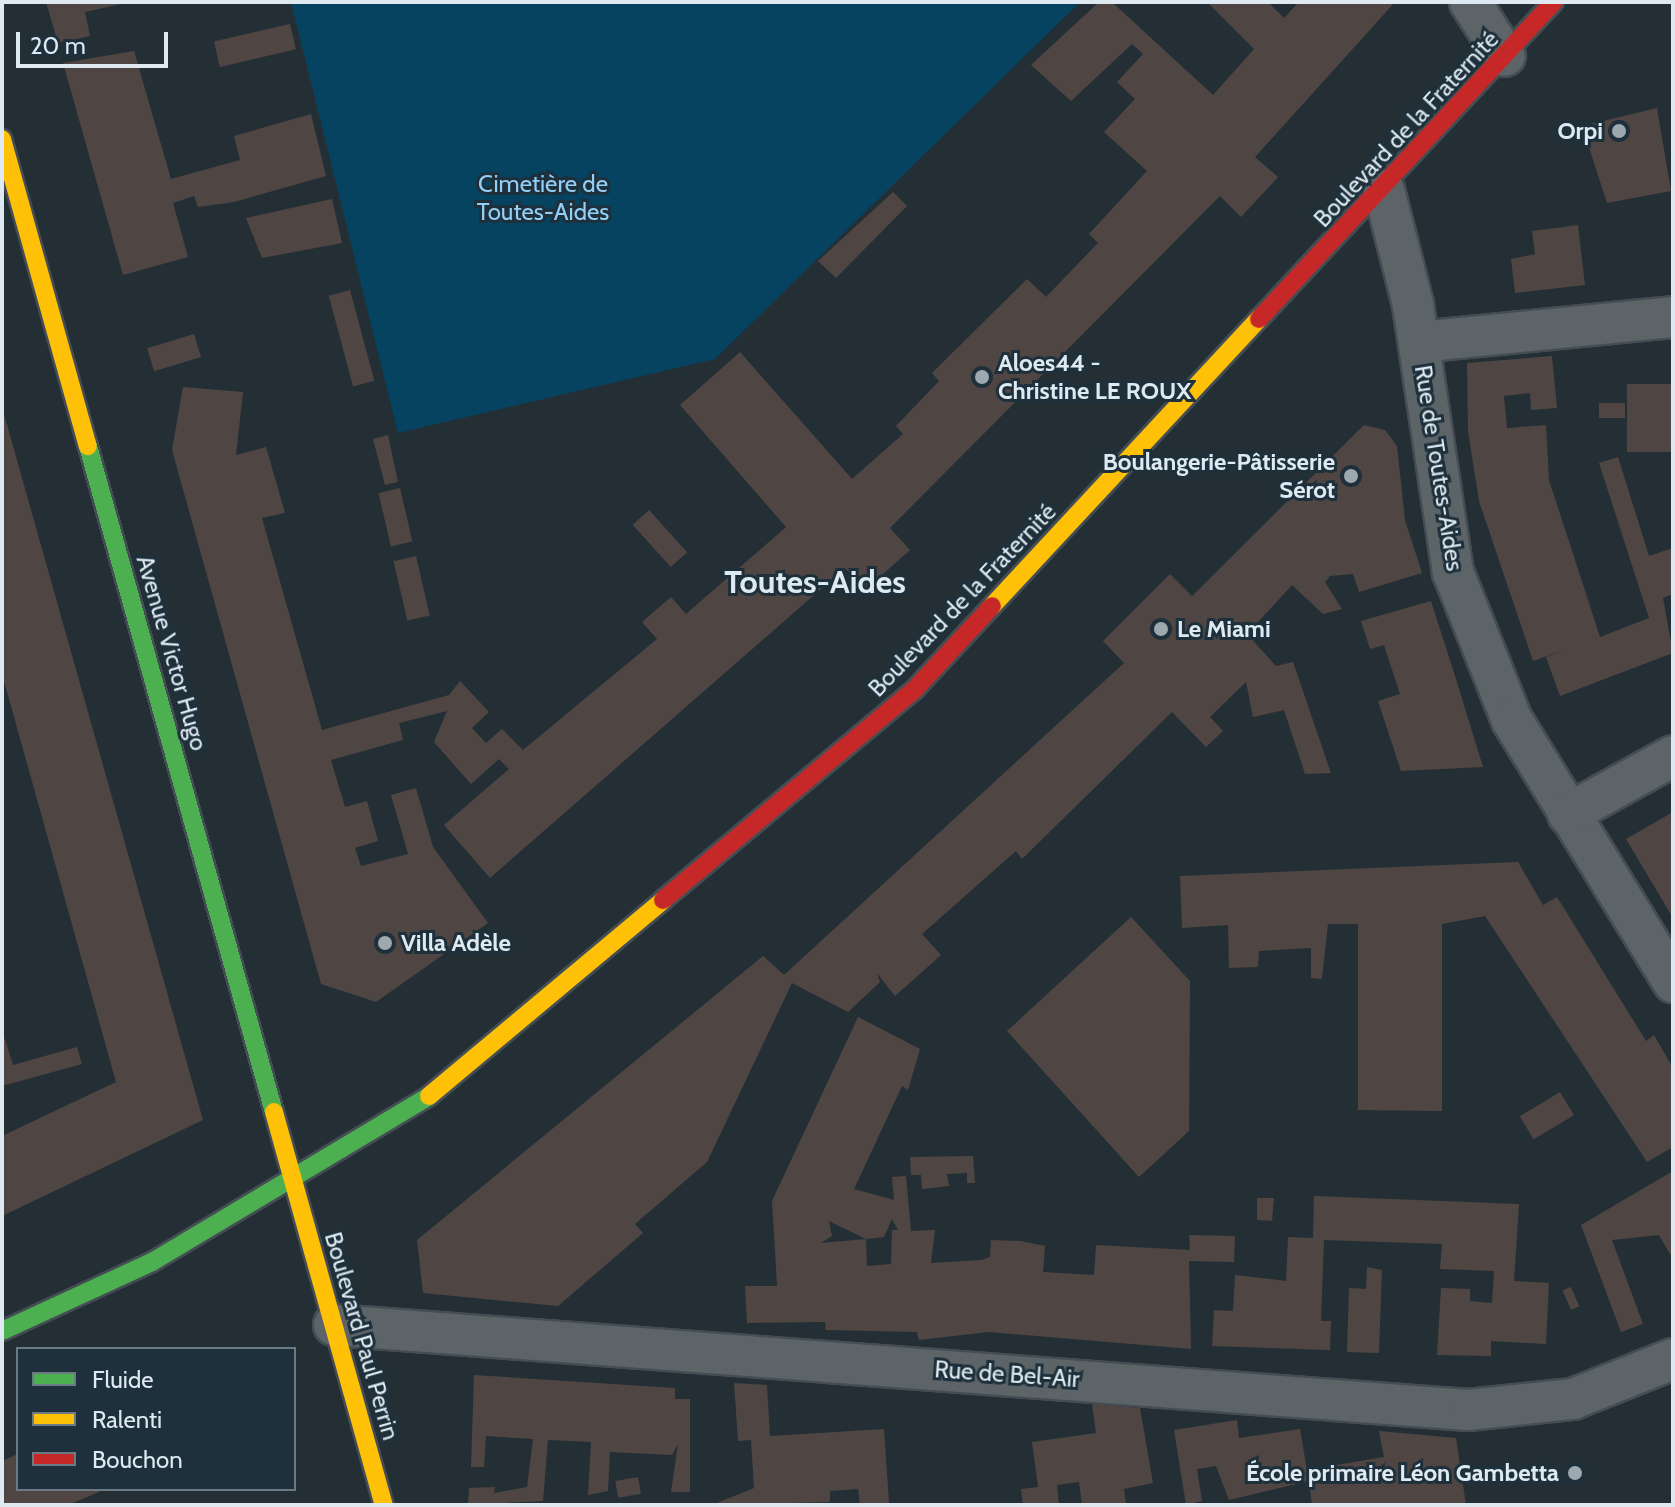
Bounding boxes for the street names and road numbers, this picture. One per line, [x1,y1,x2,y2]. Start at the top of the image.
street label: Boulevard de la Fraternité [1308,25,1504,233]
street label: Rue de Toutes-Aides [1409,363,1469,573]
street label: Boulevard de la Fraternité [862,497,1062,703]
street label: Avenue Victor Hugo [130,552,214,754]
street label: Boulevard Paul Perrin [319,1229,405,1443]
street label: Rue de Bel-Air [933,1355,1081,1393]

